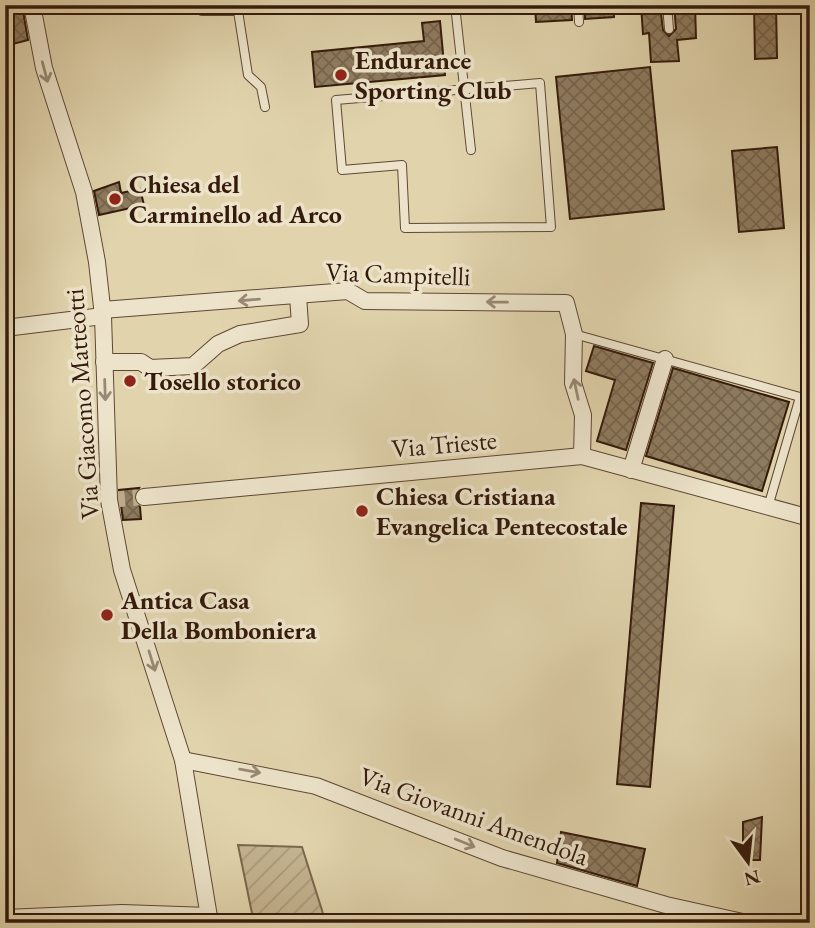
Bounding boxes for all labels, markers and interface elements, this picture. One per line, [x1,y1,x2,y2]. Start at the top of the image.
place label: Endurance Sporting Club [355,43,511,107]
one-way arrow [40,61,53,83]
marker: Endurance Sporting Club [333,67,349,83]
place label: Chiesa del Carminello ad Arco [129,167,342,231]
marker: Chiesa del Carminello ad Arco [107,191,123,207]
street label: Via Campitelli [325,254,471,294]
street label: Via Giacomo Matteotti [57,288,107,520]
one-way arrow [238,294,261,307]
one-way arrow [486,295,509,309]
place label: Tosello storico [144,364,301,398]
marker: Tosello storico [122,373,138,389]
one-way arrow [98,378,112,401]
one-way arrow [568,378,582,401]
street label: Via Trieste [390,422,498,466]
place label: Chiesa Cristiana Evangelica Pentecostale [376,479,628,543]
marker: Chiesa Cristiana Evangelica Pentecostale [354,503,370,519]
place label: Antica Casa Della Bomboniera [120,583,317,647]
marker: Antica Casa Della Bomboniera [99,607,115,623]
one-way arrow [146,649,159,671]
street label: Via Giovanni Amendola [355,759,594,873]
one-way arrow [238,765,261,778]
north arrow [714,827,784,897]
one-way arrow [454,838,476,851]
text: N [741,864,763,892]

